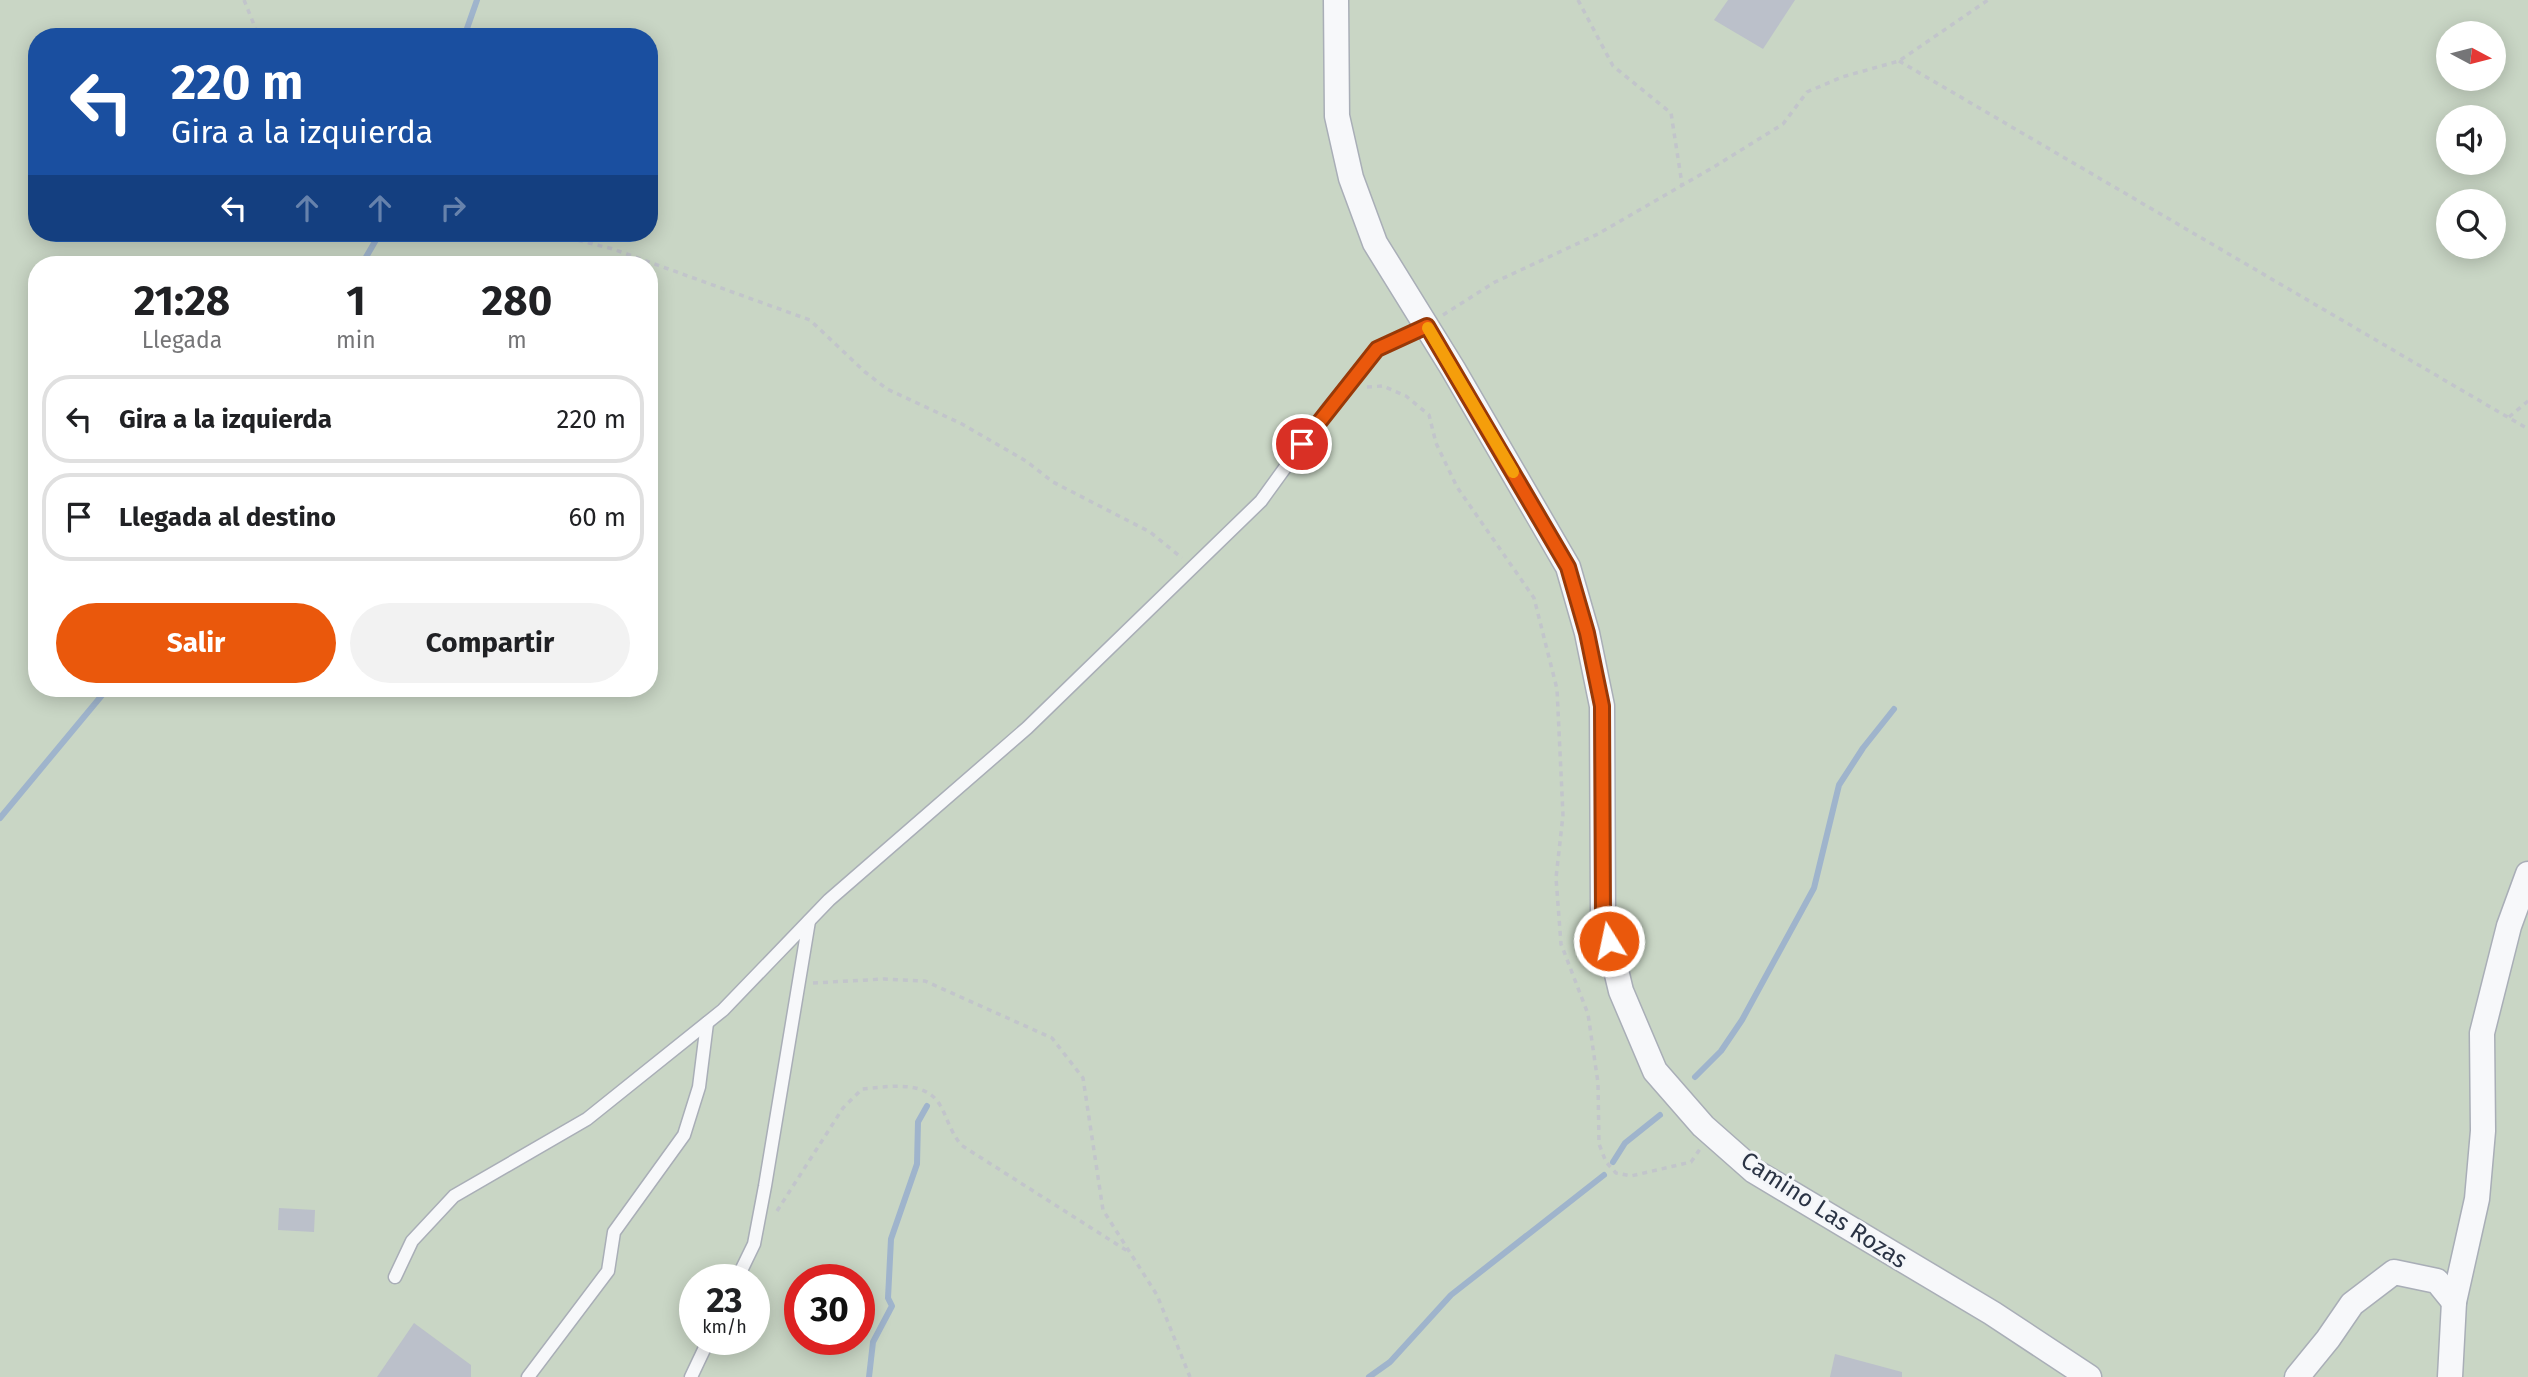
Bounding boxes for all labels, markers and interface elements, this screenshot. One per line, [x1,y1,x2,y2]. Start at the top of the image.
north arrow [2436,21,2506,91]
map controls [2436,21,2506,259]
text: 220 m [171,53,303,112]
icon: left [56,56,147,147]
button: sound [2436,105,2506,175]
text: Gira a la izquierda [171,113,433,151]
icon: left [215,189,253,227]
icon: ahead [288,189,326,227]
icon: ahead [361,189,399,227]
icon: right [434,189,472,227]
button: search [2436,189,2506,259]
text: 21:28 [134,276,230,326]
text: 1 [346,276,366,326]
text: 280 [482,276,552,326]
text: Llegada [142,326,222,354]
text: min [336,326,376,354]
text: m [507,326,527,354]
icon: left [60,400,98,438]
text: Gira a la izquierda [119,404,332,435]
text: 220 m [557,404,626,435]
pin [1272,414,1332,474]
icon: arrive [1283,425,1321,463]
icon: arrive [60,498,98,536]
text: Llegada al destino [119,502,336,533]
text: 60 m [568,502,626,533]
button: Salir [56,603,336,683]
button: Compartir [350,603,630,683]
position arrow [1572,904,1646,978]
street label: Camino Las Rozas [1736,1146,1912,1274]
speed limit sign: 30 [784,1264,875,1355]
text: 23 [706,1279,743,1321]
text: km/h [702,1316,747,1338]

